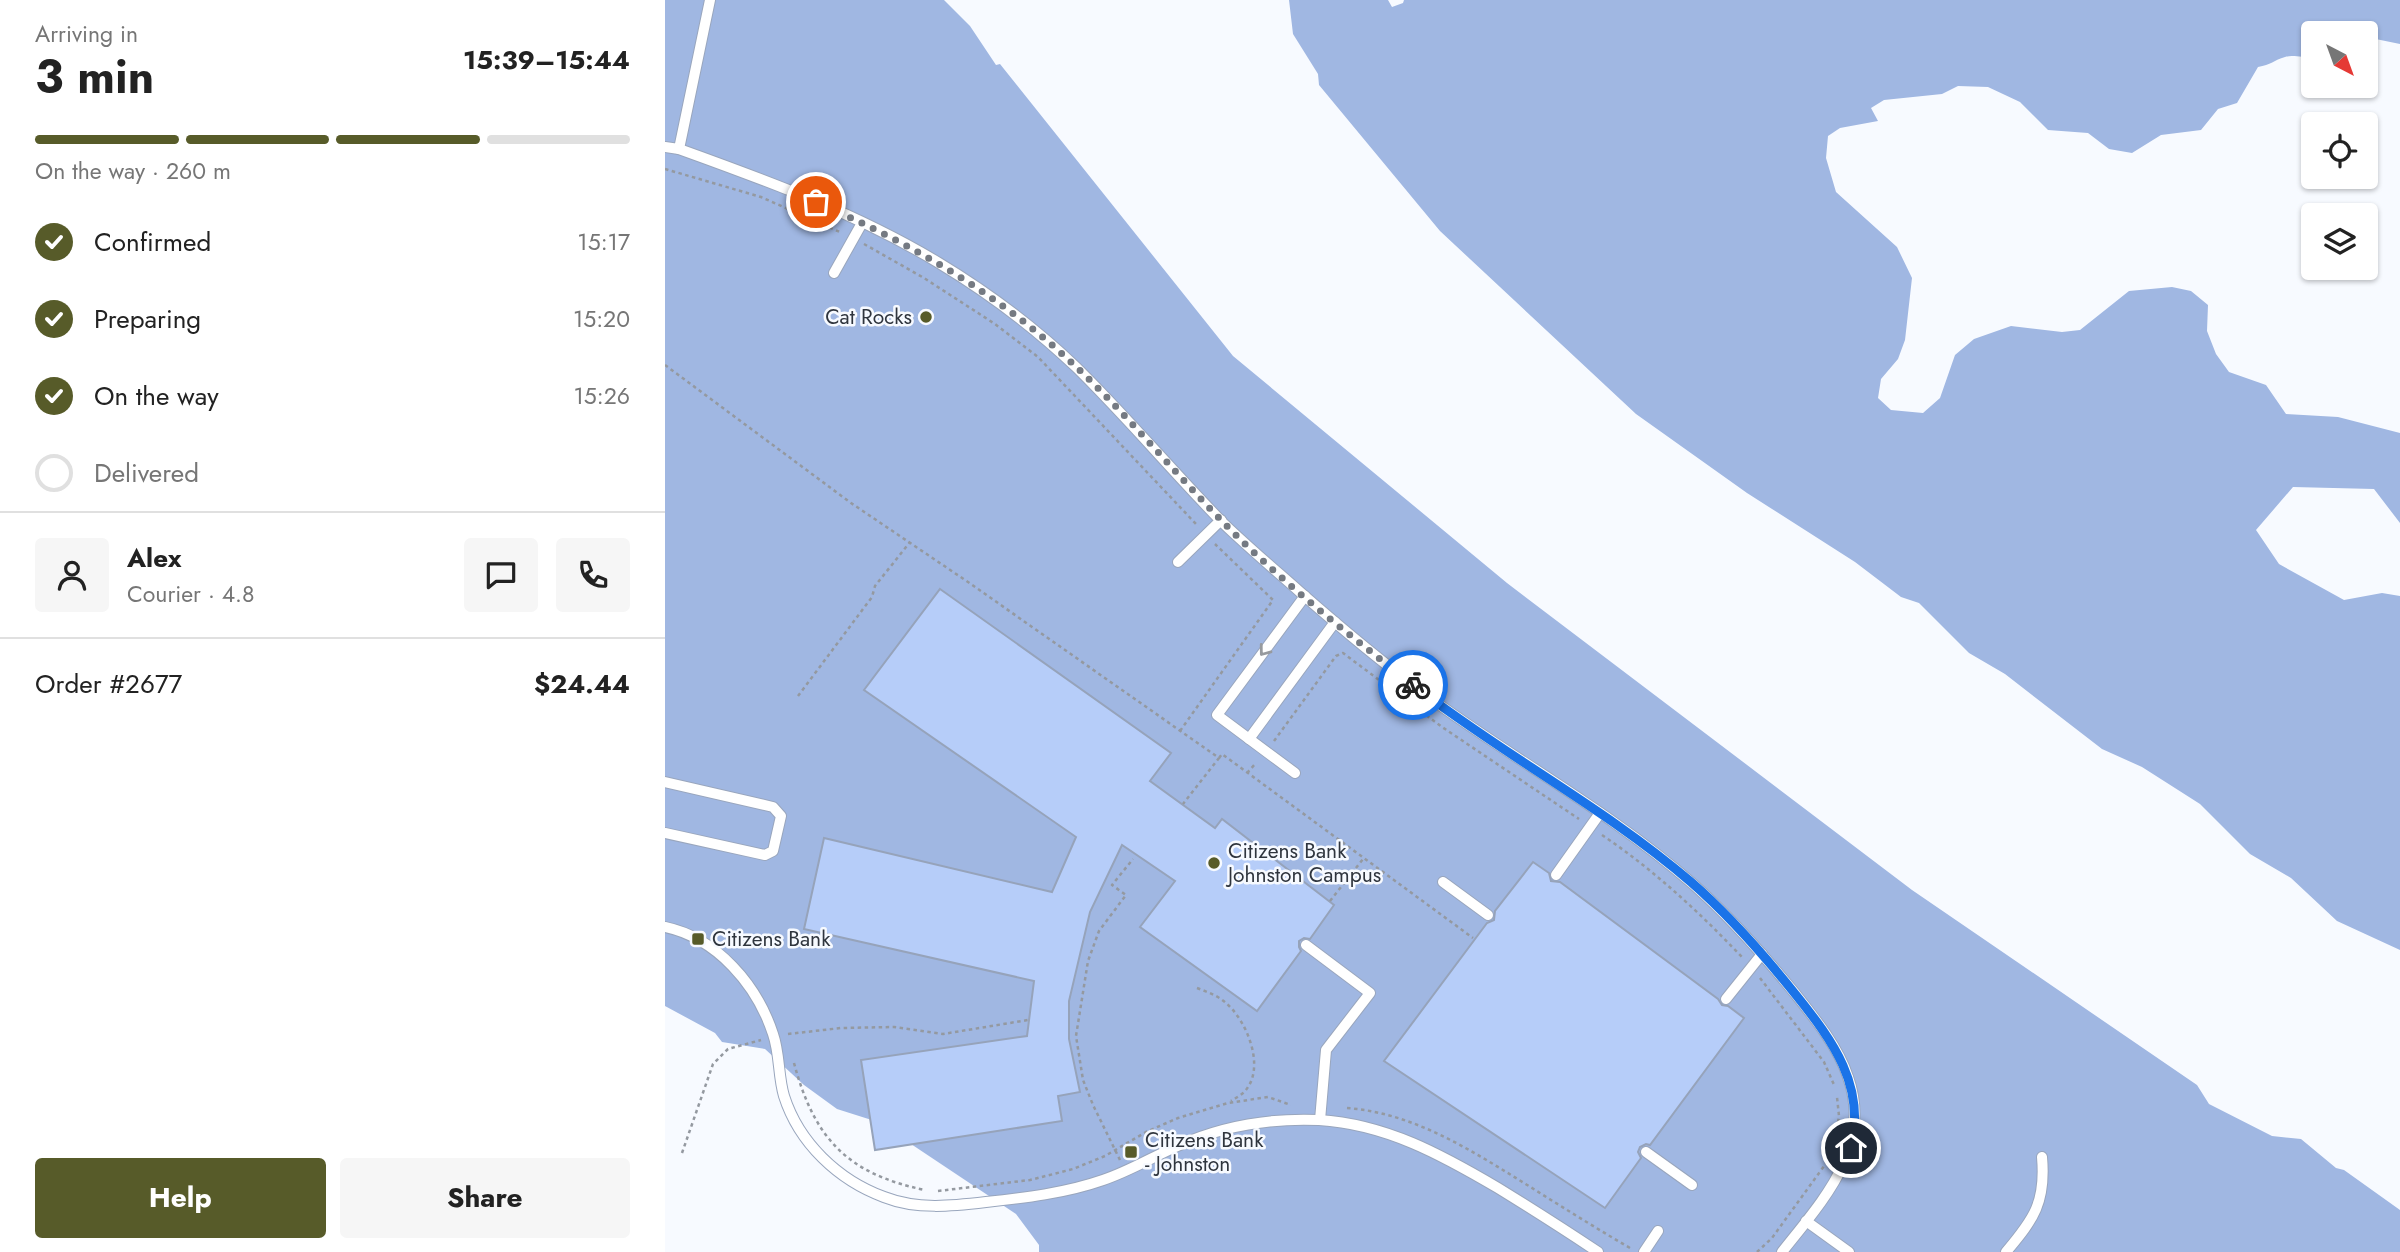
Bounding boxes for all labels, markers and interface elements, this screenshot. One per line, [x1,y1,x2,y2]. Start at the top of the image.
text: Arriving in [35,17,138,51]
north arrow [2301,21,2378,98]
map controls [2301,21,2378,280]
text: 15:39–15:44 [463,41,630,79]
text: 3 min [35,44,154,110]
button: locate [2301,112,2378,189]
text: On the way · 260 m [35,154,231,188]
pin [786,172,846,232]
icon: bag [797,183,835,221]
button: layers [2301,203,2378,280]
icon: check [35,223,73,261]
text: Confirmed [94,223,211,261]
text: 15:17 [577,225,630,259]
icon: check [35,300,73,338]
text: Preparing [94,300,201,338]
text: 15:20 [573,302,630,336]
place label: Cat Rocks [825,302,912,332]
marker: Cat Rocks [918,309,934,325]
icon: check [35,377,73,415]
text: On the way [94,377,219,415]
text: 15:26 [573,379,630,413]
text: Delivered [94,454,199,492]
button: person [35,538,109,612]
button: chat [464,538,538,612]
button: phone [556,538,630,612]
text: Alex [127,539,181,577]
text: Courier · 4.8 [127,577,255,611]
one-way arrow [1260,643,1272,656]
courier [1378,650,1448,720]
text: Order #2677 [35,665,182,703]
text: $24.44 [534,665,630,703]
icon: bike [1394,666,1432,704]
place label: Citizens Bank Johnston Campus [1225,836,1381,890]
marker: Citizens Bank Johnston Campus [1206,855,1222,871]
place label: Citizens Bank [712,924,831,954]
marker: Citizens Bank [690,931,706,947]
pin [1821,1118,1881,1178]
place label: Citizens Bank - Johnston [1145,1125,1264,1179]
icon: home [1832,1129,1870,1167]
marker: Citizens Bank - Johnston [1123,1144,1139,1160]
button: Help [35,1158,326,1238]
button: Share [340,1158,630,1238]

